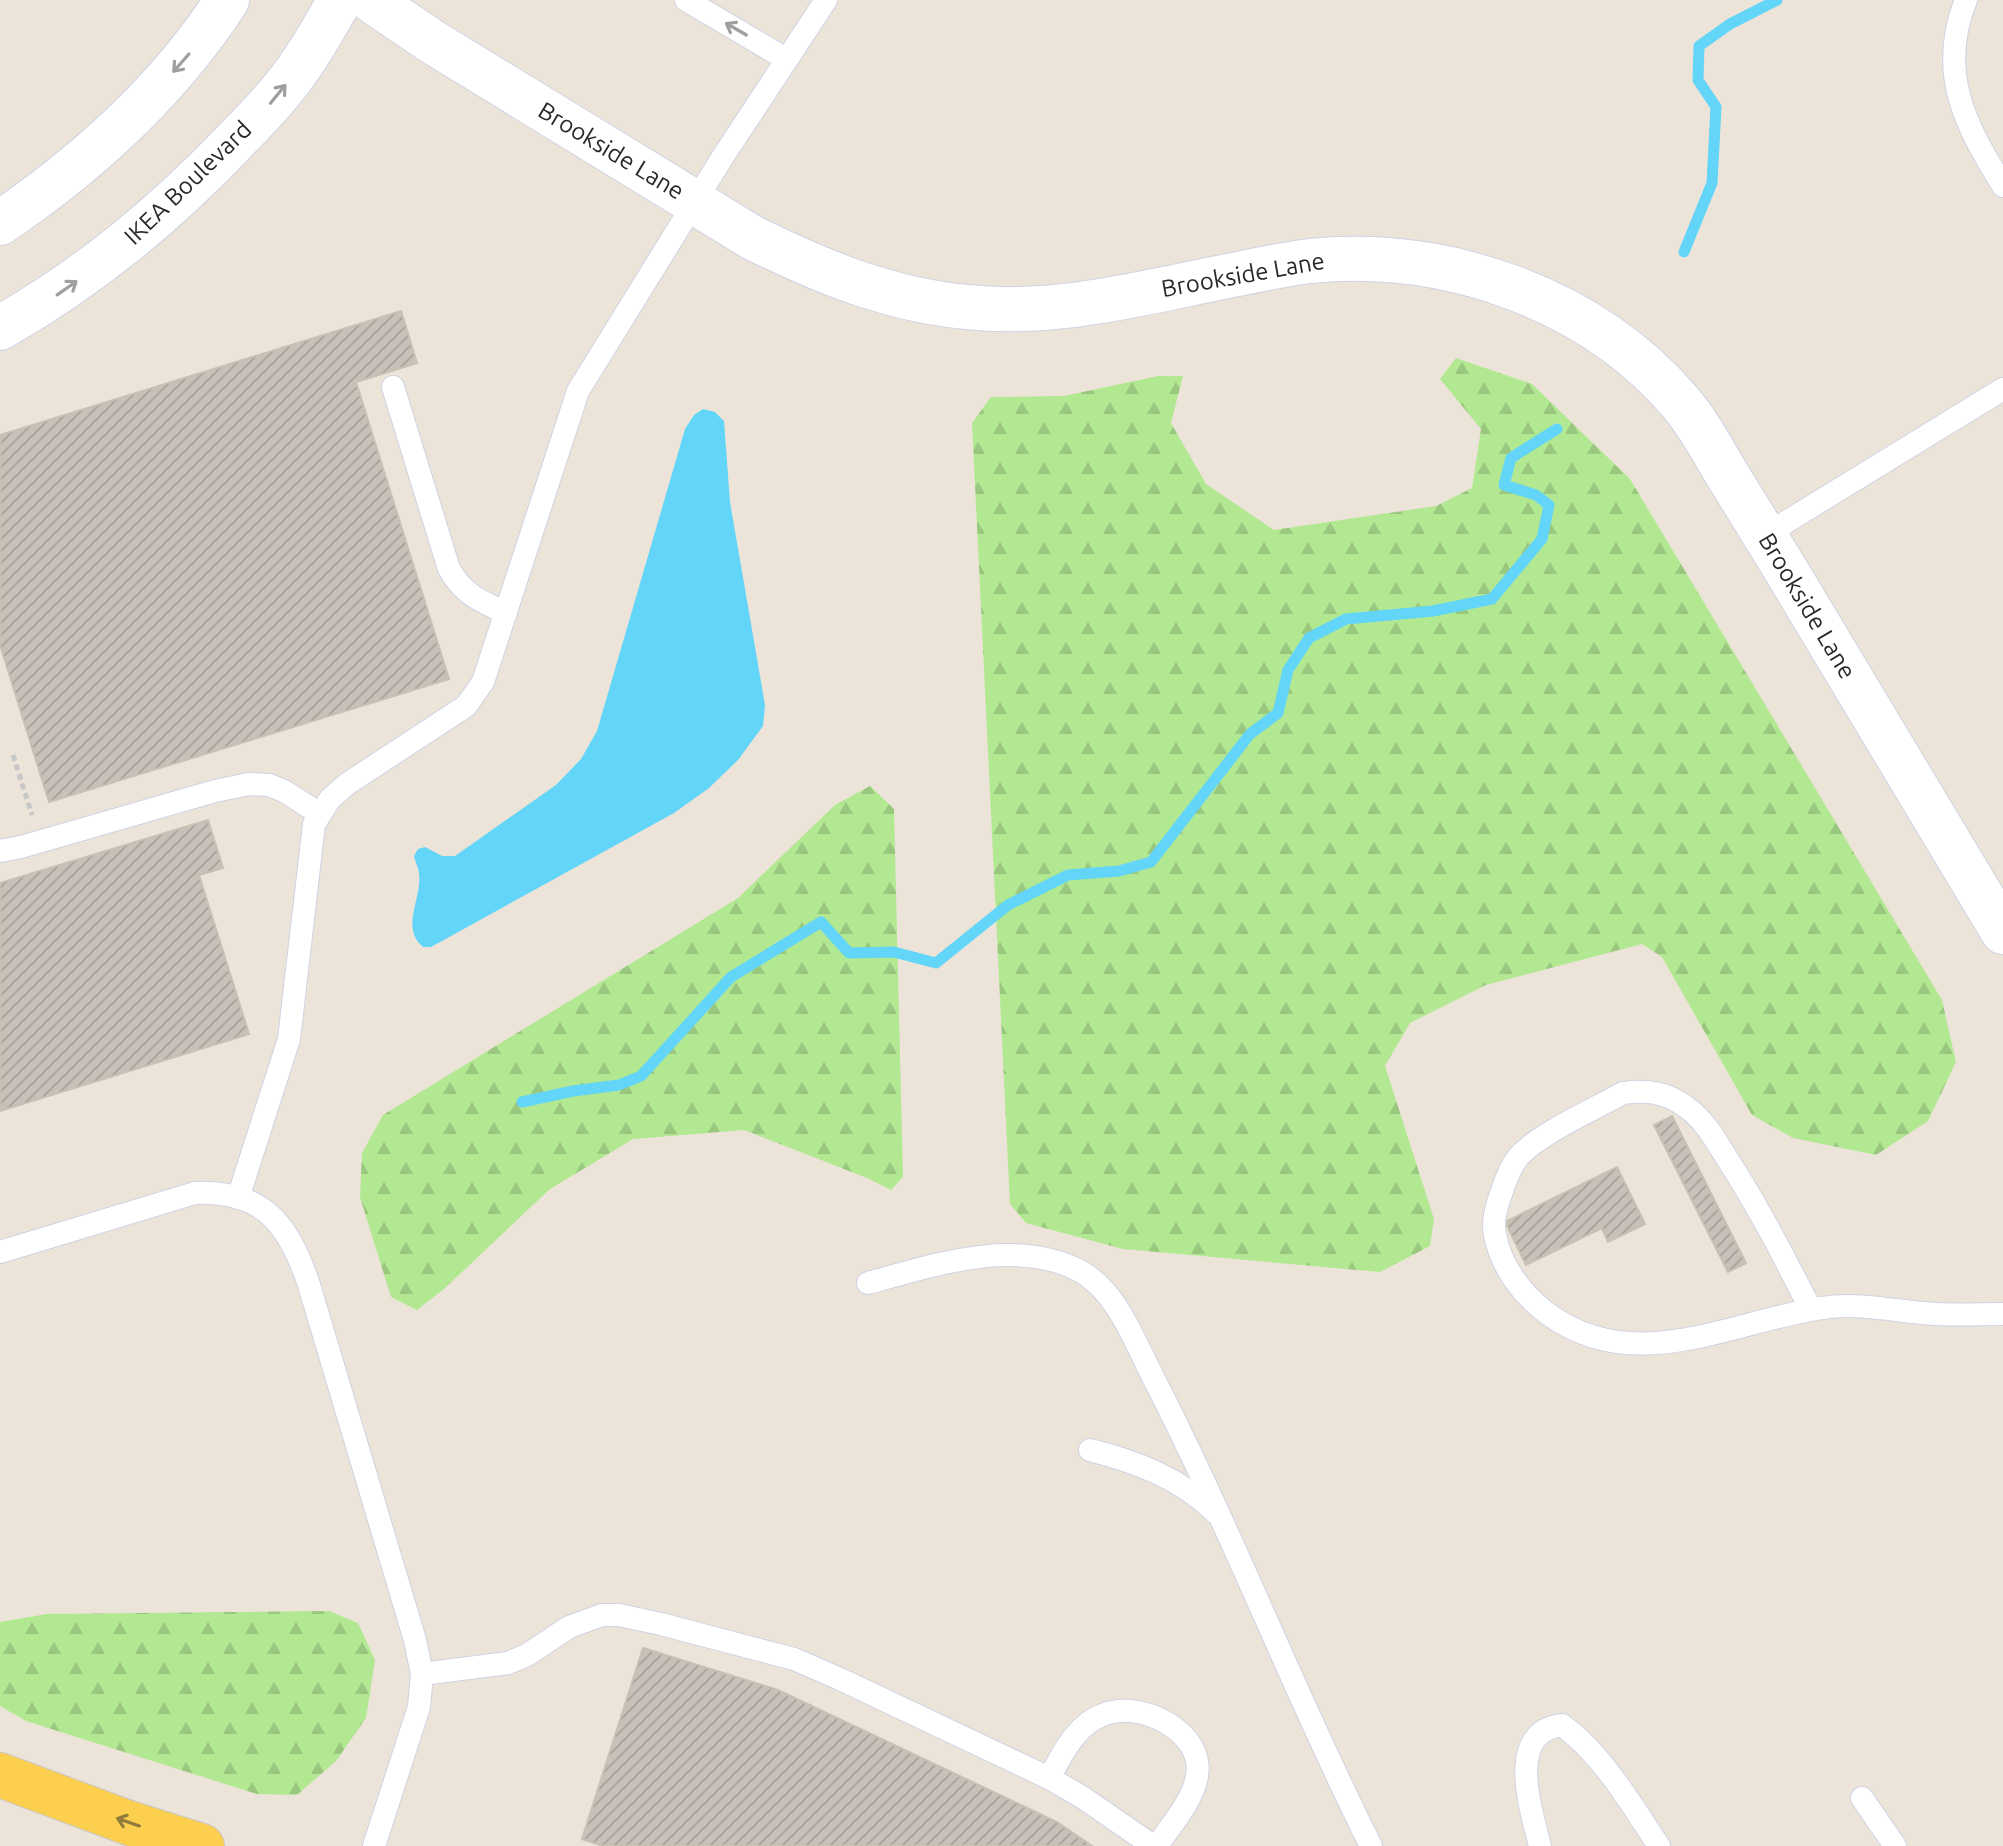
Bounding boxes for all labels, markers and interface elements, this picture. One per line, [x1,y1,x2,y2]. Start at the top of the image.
one-way arrow [725,21,748,37]
one-way arrow [172,52,190,72]
one-way arrow [269,84,287,105]
street label: Brookside Lane [534,96,689,205]
street label: IKEA Boulevard [119,116,256,250]
street label: Brookside Lane [1159,247,1327,302]
one-way arrow [55,280,77,296]
street label: Brookside Lane [1753,528,1862,683]
one-way arrow [116,1813,141,1828]

